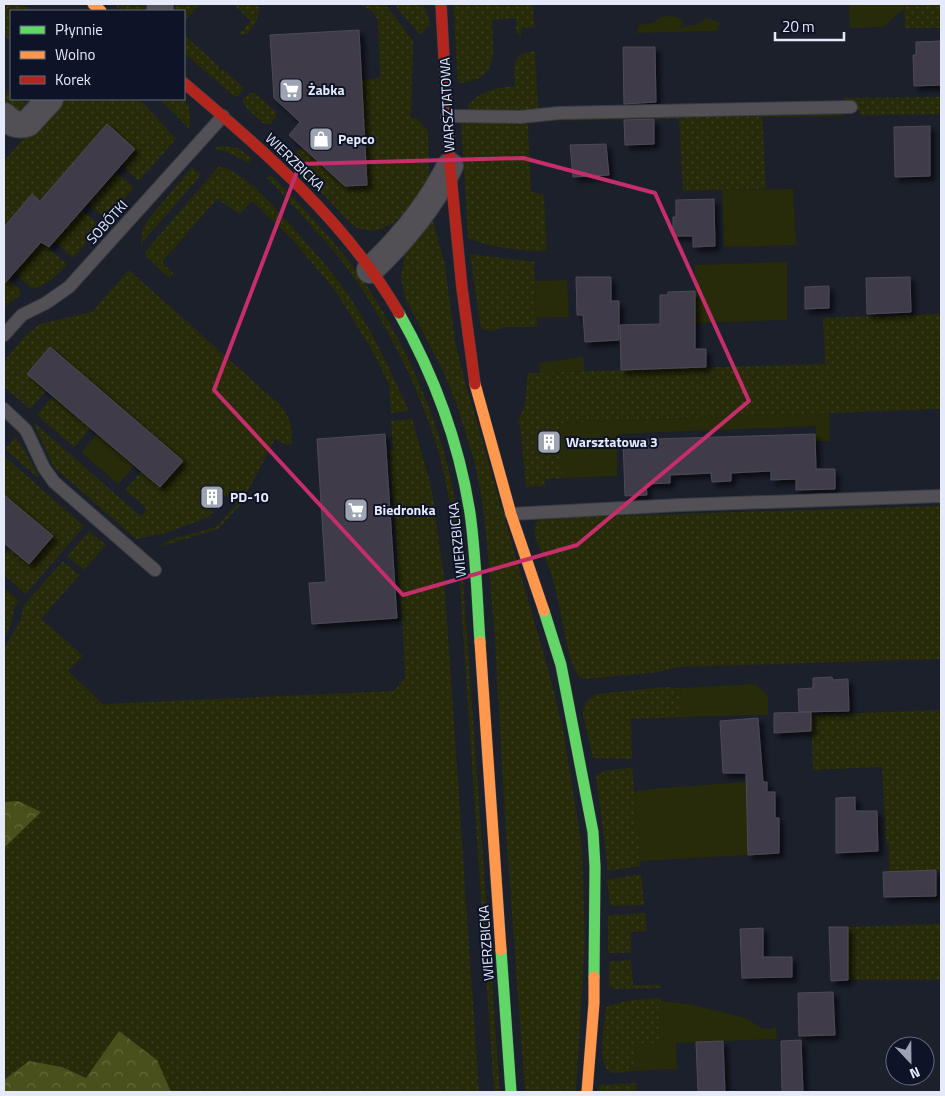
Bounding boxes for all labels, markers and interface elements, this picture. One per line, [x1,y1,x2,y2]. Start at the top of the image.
legend [10,10,185,100]
scale bar [775,10,844,42]
text: 20 m [782,15,815,38]
text: Płynnie [55,18,103,41]
text: Wolno [55,43,95,66]
street label: WARSZTATOWA [433,56,459,153]
text: Korek [55,68,91,91]
supermarket icon: Żabka [278,77,304,103]
place label: Żabka [308,79,345,100]
shop icon: Pepco [308,126,334,152]
street label: WIERZBICKA [261,128,330,196]
place label: Pepco [338,128,375,149]
street label: SOBÓTKI [81,195,132,248]
building icon: Warsztatowa 3 [536,429,562,455]
place label: Warsztatowa 3 [566,431,658,452]
building icon: PD-10 [199,484,225,510]
place label: PD-10 [230,486,269,507]
supermarket icon: Biedronka [343,497,369,523]
place label: Biedronka [374,499,436,520]
street label: WIERZBICKA [442,501,471,579]
street label: WIERZBICKA [472,904,499,982]
north arrow [885,1036,935,1086]
text: N [907,1062,923,1085]

